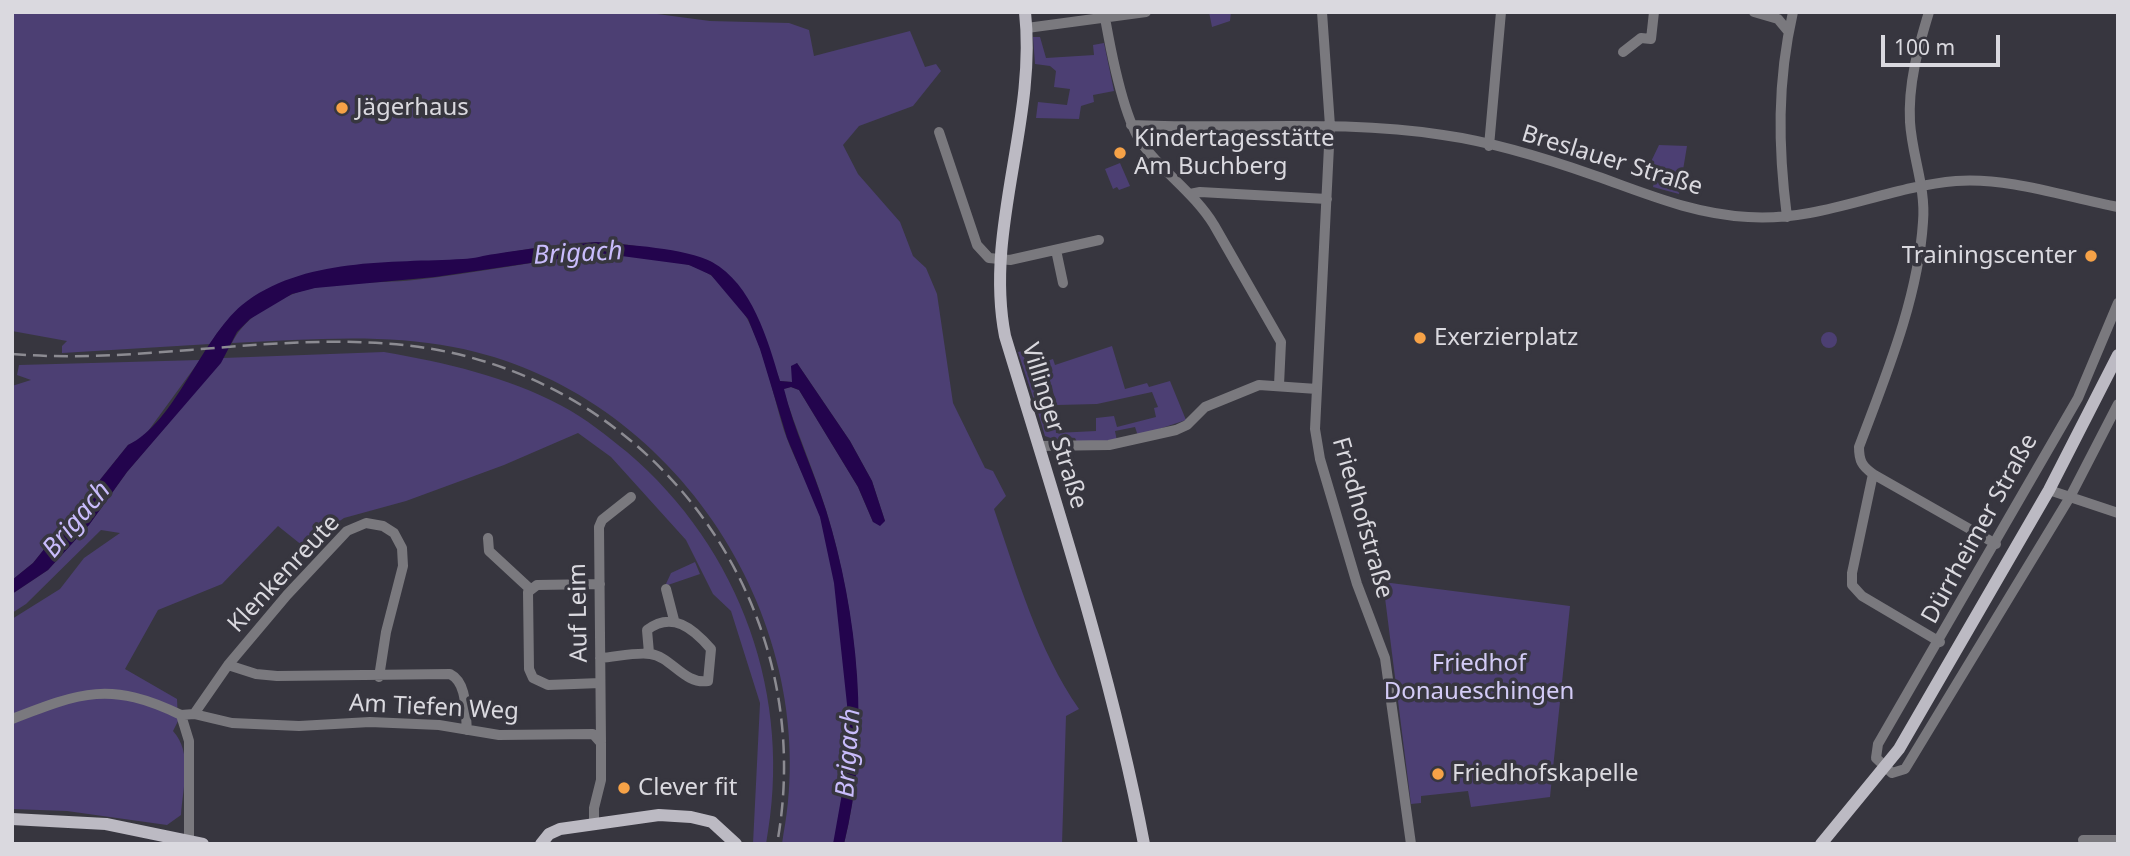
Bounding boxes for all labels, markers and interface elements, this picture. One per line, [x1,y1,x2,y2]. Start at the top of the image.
scale bar [1885,21,2004,65]
text: 100 m [1894,33,1955,61]
place label: Jägerhaus [356,94,469,122]
marker: Jägerhaus [334,100,350,116]
street label: Breslauer Straße [1518,120,1706,202]
place label: Kindertagesstätte Am Buchberg [1134,125,1334,181]
marker: Kindertagesstätte Am Buchberg [1112,145,1128,161]
water label: Brigach [533,236,623,272]
place label: Trainingscenter [1902,242,2077,270]
marker: Trainingscenter [2083,248,2099,264]
place label: Exerzierplatz [1434,324,1578,352]
marker: Exerzierplatz [1412,330,1428,346]
street label: Villinger Straße [1015,340,1093,512]
street label: Dürrheimer Straße [1916,429,2044,629]
street label: Friedhofstraße [1325,434,1399,602]
water label: Brigach [36,476,118,564]
street label: Klenkenreute [222,509,346,639]
street label: Auf Leim [564,563,594,663]
park label: Friedhof Donaueschingen [1384,650,1574,706]
street label: Am Tiefen Weg [348,689,520,727]
water label: Brigach [830,707,868,799]
place label: Friedhofskapelle [1452,760,1638,788]
marker: Friedhofskapelle [1430,766,1446,782]
place label: Clever fit [638,774,737,802]
marker: Clever fit [616,780,632,796]

